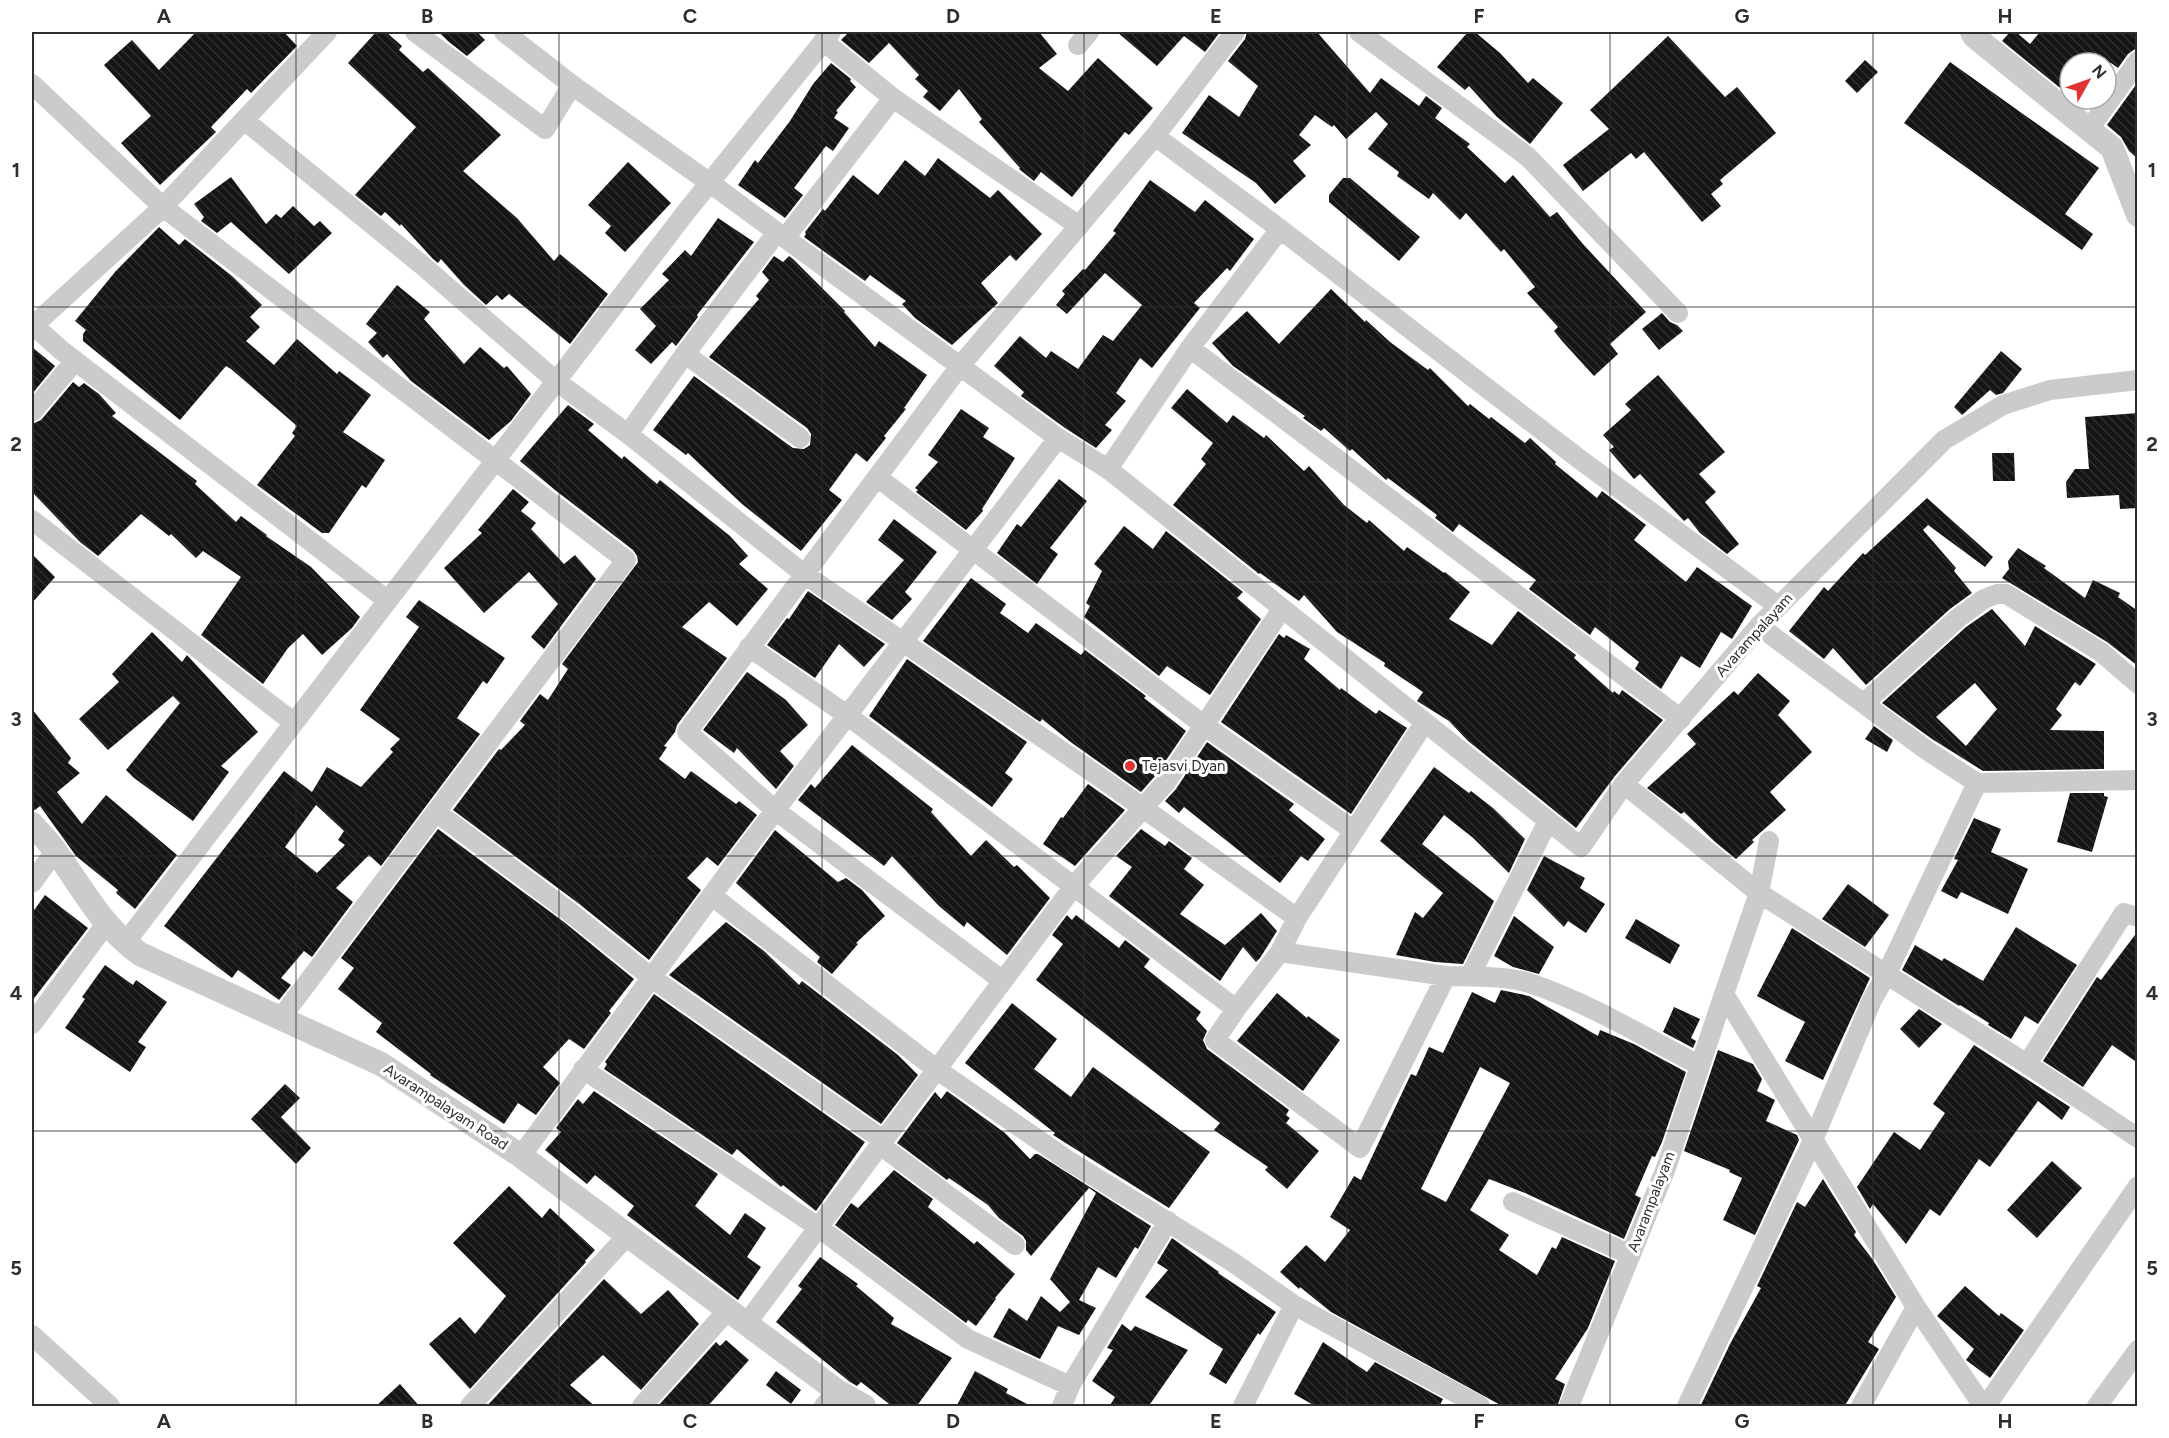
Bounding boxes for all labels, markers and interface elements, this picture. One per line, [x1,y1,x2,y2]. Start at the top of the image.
text: A [157,4,172,28]
text: B [421,4,433,28]
text: C [683,4,697,28]
text: D [946,4,960,28]
text: E [1210,4,1222,28]
text: F [1473,4,1485,28]
text: G [1735,4,1750,28]
text: H [1998,4,2013,28]
north arrow [2058,51,2118,111]
text: N [2088,61,2110,83]
text: 1 [12,158,20,182]
text: 1 [2148,158,2156,182]
text: 2 [10,432,22,456]
text: 2 [2146,432,2158,456]
street label: Avarampalayam [1712,590,1796,680]
text: 3 [10,707,22,731]
text: 3 [2146,707,2158,731]
place label: Tejasvi Dyan [1142,757,1225,775]
marker: Tejasvi Dyan [1123,759,1137,773]
text: 4 [10,981,23,1005]
text: 4 [2146,981,2159,1005]
street label: Avarampalayam Road [381,1060,511,1154]
street label: Avarampalayam [1624,1149,1678,1255]
text: 5 [10,1256,22,1280]
text: 5 [2146,1256,2158,1280]
text: A [157,1409,172,1433]
text: B [421,1409,433,1433]
text: C [683,1409,697,1433]
text: D [946,1409,960,1433]
text: E [1210,1409,1222,1433]
text: F [1473,1409,1485,1433]
text: G [1735,1409,1750,1433]
text: H [1998,1409,2013,1433]

